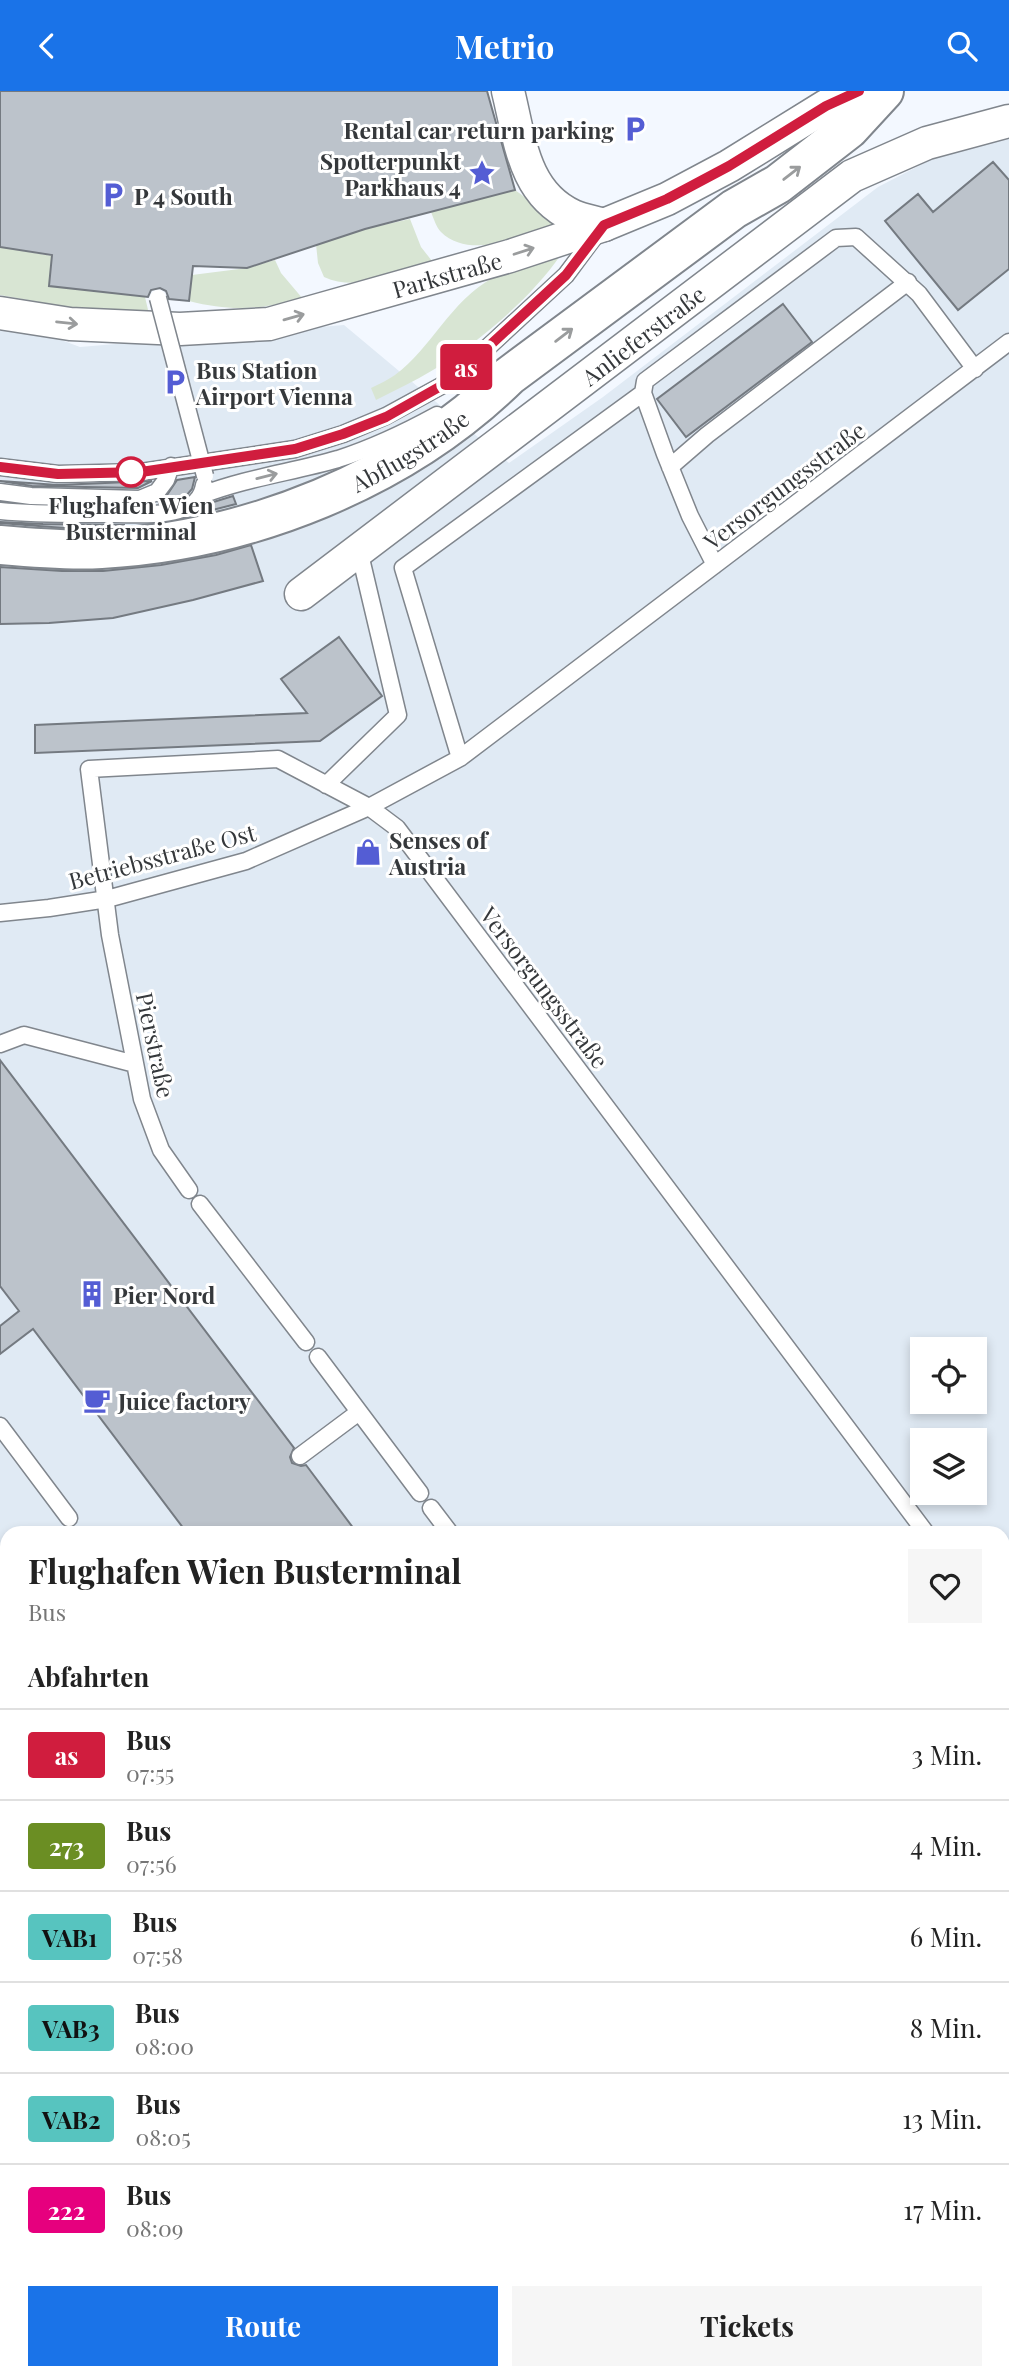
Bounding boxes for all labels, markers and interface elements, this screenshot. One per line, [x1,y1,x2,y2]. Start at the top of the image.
text: Metrio [455,24,554,67]
icon: back [28,27,66,65]
icon: search [943,27,981,65]
place label: Rental car return parking [344,114,614,145]
parking icon: Rental car return parking [620,114,650,144]
place label: Spotterpunkt Parkhaus 4 [320,145,462,202]
place icon: Spotterpunkt Parkhaus 4 [467,158,497,188]
one-way arrow [782,166,801,181]
parking icon: P 4 South [98,180,128,210]
place label: P 4 South [134,180,233,211]
street label: Parkstraße [389,244,505,304]
one-way arrow [513,244,535,257]
street label: Anlieferstraße [574,278,711,392]
one-way arrow [282,310,304,323]
one-way arrow [56,317,78,330]
one-way arrow [554,328,572,343]
line badge: as [434,344,498,390]
text: as [454,351,478,383]
place label: Bus Station Airport Vienna [195,354,353,411]
parking icon: Bus Station Airport Vienna [160,367,190,397]
street label: Abflugstraße [345,402,475,499]
street label: Versorgungsstraße [696,414,871,557]
marker: Flughafen Wien Busterminal [116,457,146,487]
one-way arrow [255,469,278,482]
place label: Flughafen Wien Busterminal [48,489,214,546]
street label: Betriebsstraße Ost [65,816,260,896]
place label: Senses of Austria [388,824,489,881]
shop icon: Senses of Austria [353,837,383,867]
street label: Versorgungsstraße [473,899,616,1074]
street label: Pierstraße [130,989,182,1101]
building icon: Pier Nord [77,1279,107,1309]
place label: Pier Nord [113,1279,216,1310]
map controls [910,1337,987,1505]
button: locate [910,1337,987,1414]
cafe icon: Juice factory [82,1385,112,1415]
place label: Juice factory [117,1385,251,1416]
button: layers [910,1428,987,1505]
text: Flughafen Wien Busterminal [28,1548,462,1592]
button: heart [908,1549,982,1623]
text: Bus [28,1596,66,1627]
text: Abfahrten [28,1659,149,1694]
text: Bus [126,1722,171,1757]
text: 3 Min. [911,1737,982,1772]
text: as [55,1739,78,1771]
text: 07:55 [126,1757,174,1788]
text: Bus [126,1813,171,1848]
text: 4 Min. [910,1828,982,1863]
text: 273 [49,1830,84,1862]
text: 07:56 [126,1848,177,1879]
text: Bus [132,1904,177,1939]
text: 6 Min. [910,1919,982,1954]
text: VAB1 [42,1921,97,1953]
text: 07:58 [132,1939,183,1970]
text: Bus [135,1995,180,2030]
text: 8 Min. [910,2010,982,2045]
text: VAB3 [42,2012,100,2044]
text: 08:00 [135,2030,194,2061]
text: Bus [135,2086,181,2121]
text: 13 Min. [902,2101,982,2136]
text: VAB2 [42,2103,100,2135]
text: 08:05 [135,2121,191,2152]
text: Bus [126,2177,171,2212]
text: 17 Min. [903,2192,982,2227]
text: 222 [48,2194,85,2226]
text: 08:09 [126,2212,183,2243]
button: Route [28,2286,498,2366]
button: Tickets [512,2286,982,2366]

